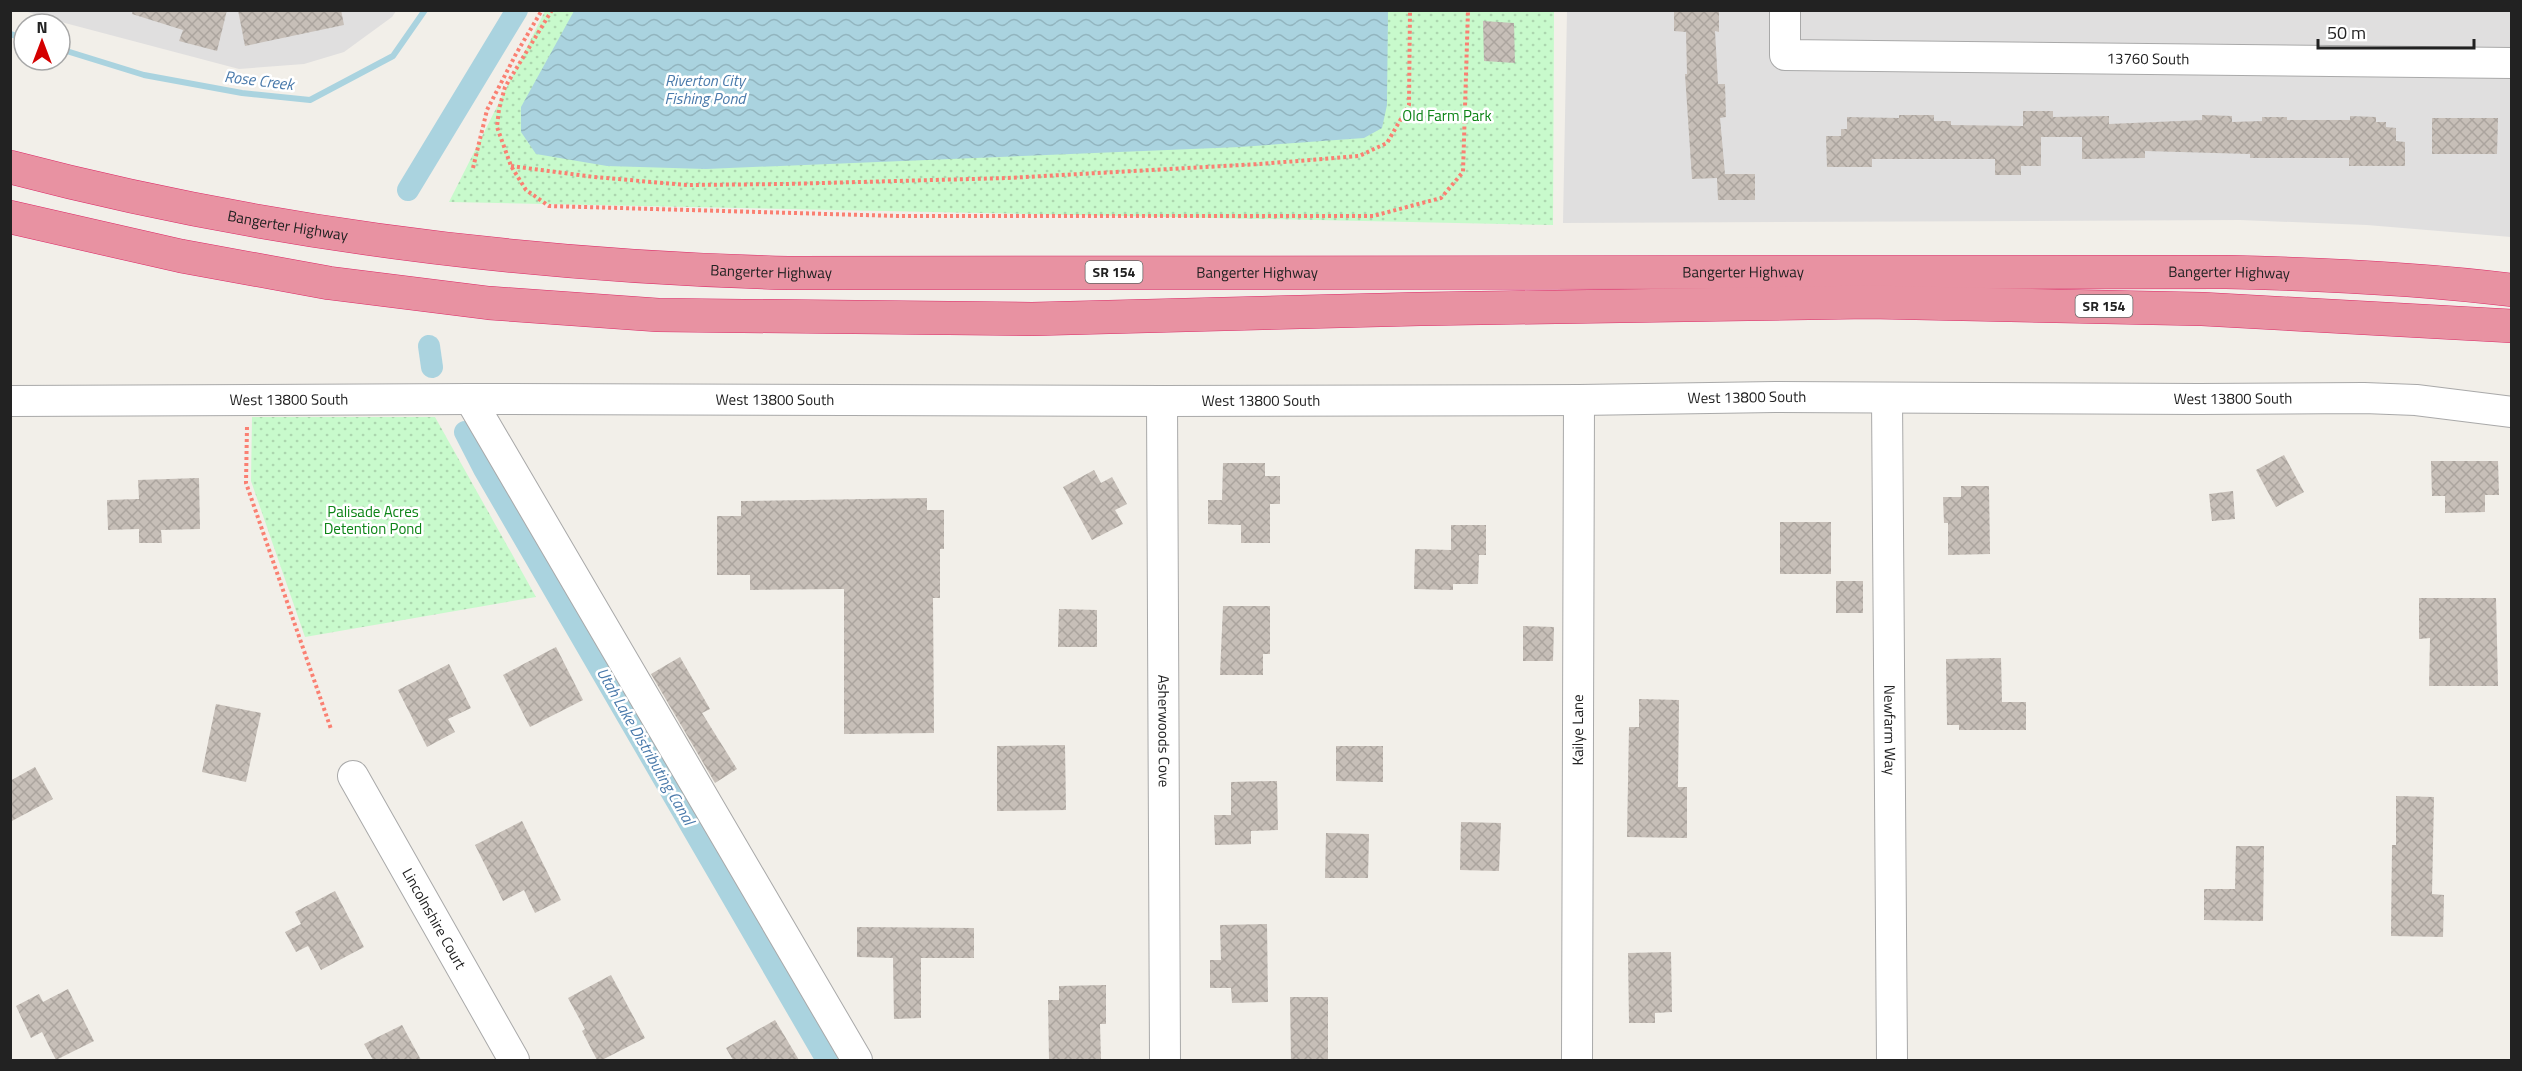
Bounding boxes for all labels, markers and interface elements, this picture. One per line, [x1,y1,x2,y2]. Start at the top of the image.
north arrow [12,12,72,72]
scale bar [2318,12,2474,50]
text: N [36,15,48,39]
text: 50 m [2327,19,2366,46]
street label: 13760 South [2107,47,2189,70]
water label: Rose Creek [223,64,297,96]
water label: Riverton City Fishing Pond [665,68,747,110]
park label: Old Farm Park [1402,104,1492,127]
street label: Bangerter Highway [226,204,350,247]
street label: Bangerter Highway [710,258,832,284]
street label: Bangerter Highway [1682,260,1804,283]
street label: Bangerter Highway [2168,260,2290,285]
road number: SR 154 [1086,261,1142,283]
street label: Bangerter Highway [1196,261,1318,284]
road number: SR 154 [2076,295,2132,317]
street label: West 13800 South [1687,385,1806,409]
street label: West 13800 South [2173,386,2292,410]
street label: West 13800 South [230,388,348,411]
street label: West 13800 South [716,388,834,411]
street label: West 13800 South [1202,389,1320,412]
park label: Palisade Acres Detention Pond [324,500,422,540]
water label: Utah Lake Distributing Canal [591,663,702,831]
street label: Asherwoods Cove [1152,675,1176,787]
street label: Newfarm Way [1878,685,1902,775]
street label: Kailye Lane [1566,694,1589,766]
street label: Lincolnshire Court [396,864,473,974]

